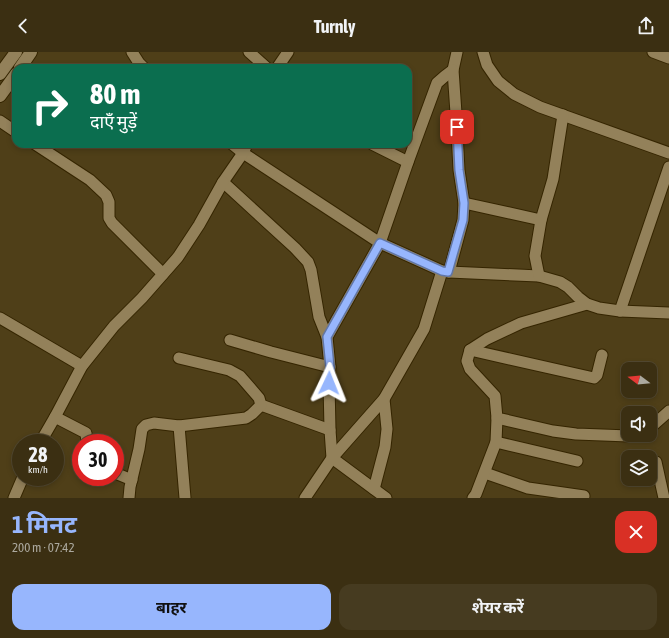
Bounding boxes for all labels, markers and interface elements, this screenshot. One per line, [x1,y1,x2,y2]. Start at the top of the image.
icon: back [12,15,34,37]
icon: share [635,15,657,37]
text: Turnly [314,16,355,37]
text: 80 m [90,78,140,110]
icon: right [24,80,76,132]
pin [440,110,474,144]
text: दाएँ मुड़ें [90,111,137,132]
icon: arrive [446,116,468,138]
position arrow [308,362,350,404]
north arrow [621,362,657,398]
map controls [621,362,657,486]
button: sound [621,406,657,442]
speed limit sign: 30 [72,434,124,486]
text: 28 [29,443,47,466]
button: layers [621,450,657,486]
text: km/h [28,464,48,475]
text: 1 मिनट [12,511,77,538]
button: close [615,511,657,553]
text: 200 m · 07:42 [12,540,75,555]
button: बाहर [12,584,331,630]
button: शेयर करें [339,584,657,630]

